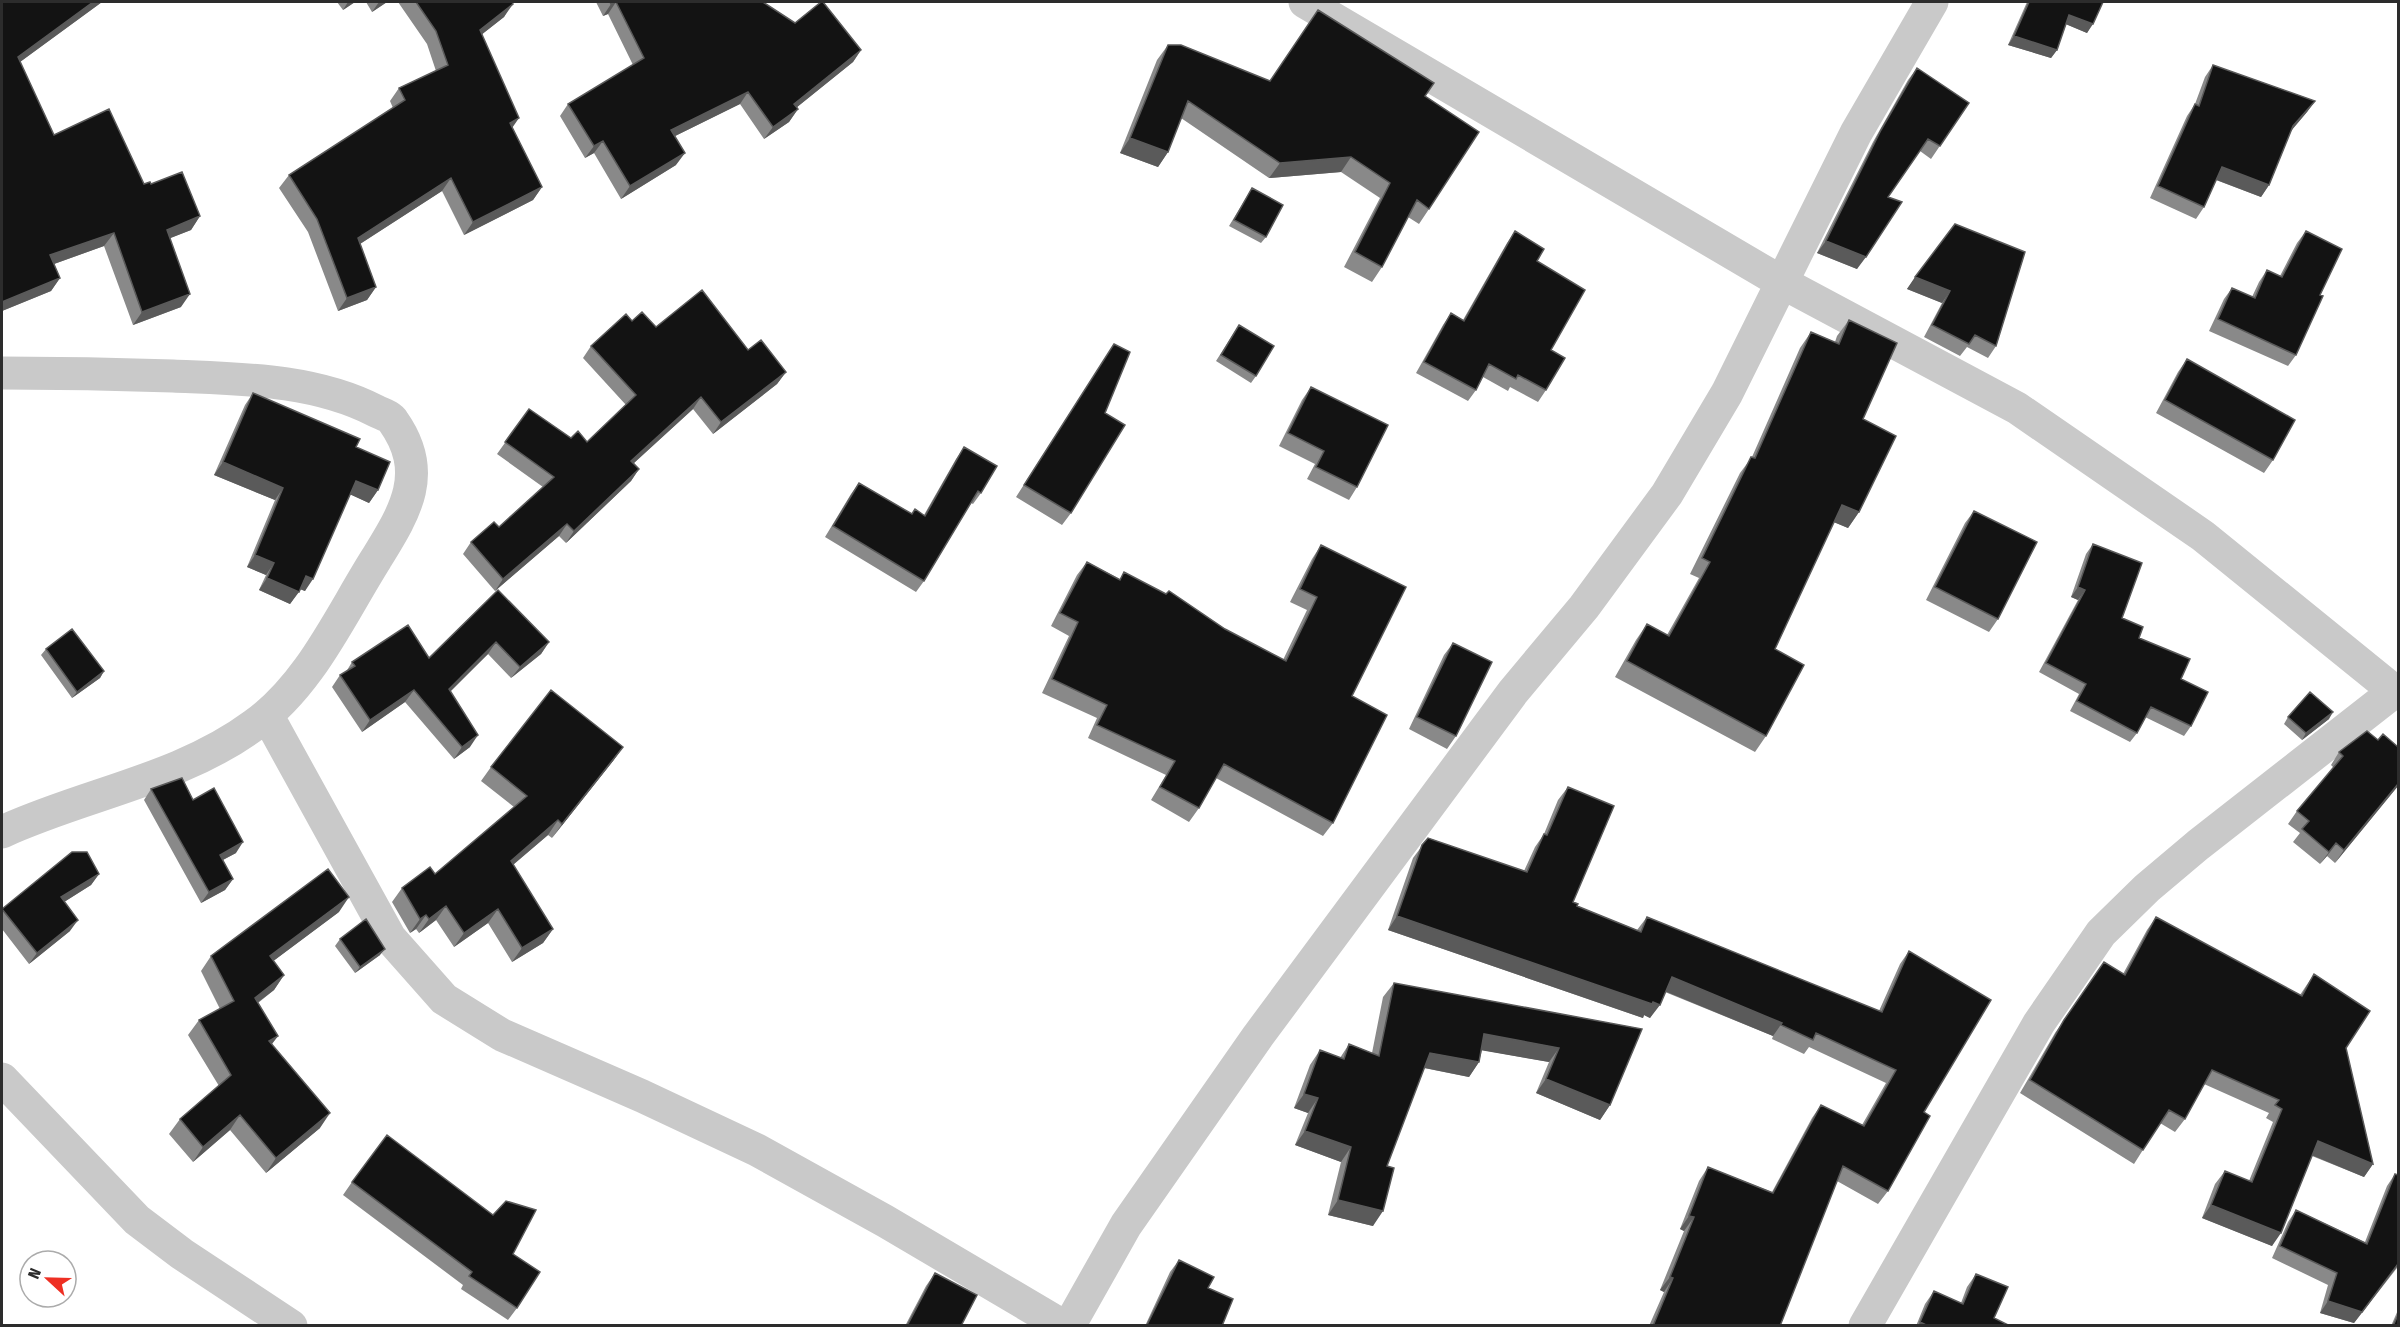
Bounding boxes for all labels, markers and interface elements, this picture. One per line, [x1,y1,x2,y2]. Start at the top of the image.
north arrow [18,1249,78,1309]
text: N [24,1266,45,1282]

